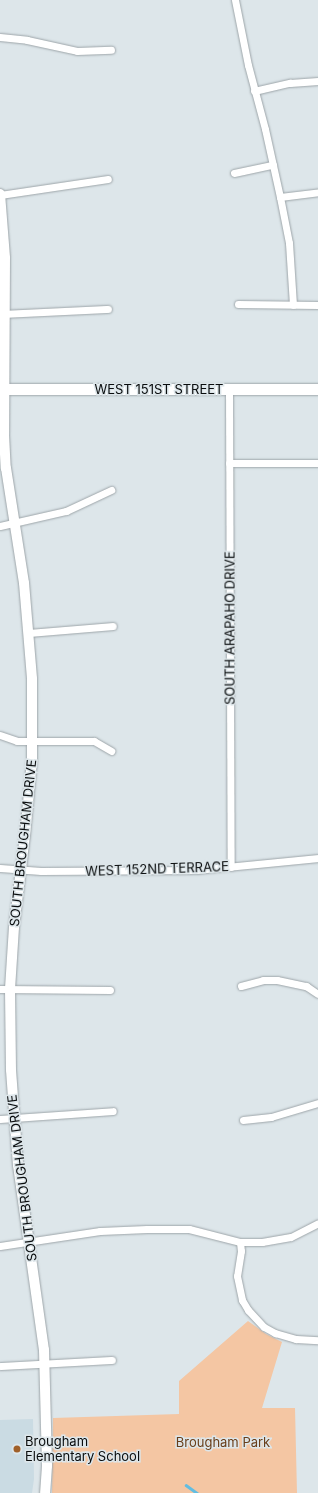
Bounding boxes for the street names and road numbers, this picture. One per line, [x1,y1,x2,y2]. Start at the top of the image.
street label: WEST 151ST STREET [95,381,223,397]
street label: SOUTH ARAPAHO DRIVE [222,551,238,705]
street label: SOUTH BROUGHAM DRIVE [6,759,40,927]
street label: WEST 152ND TERRACE [85,859,229,879]
street label: SOUTH BROUGHAM DRIVE [4,1094,40,1262]

